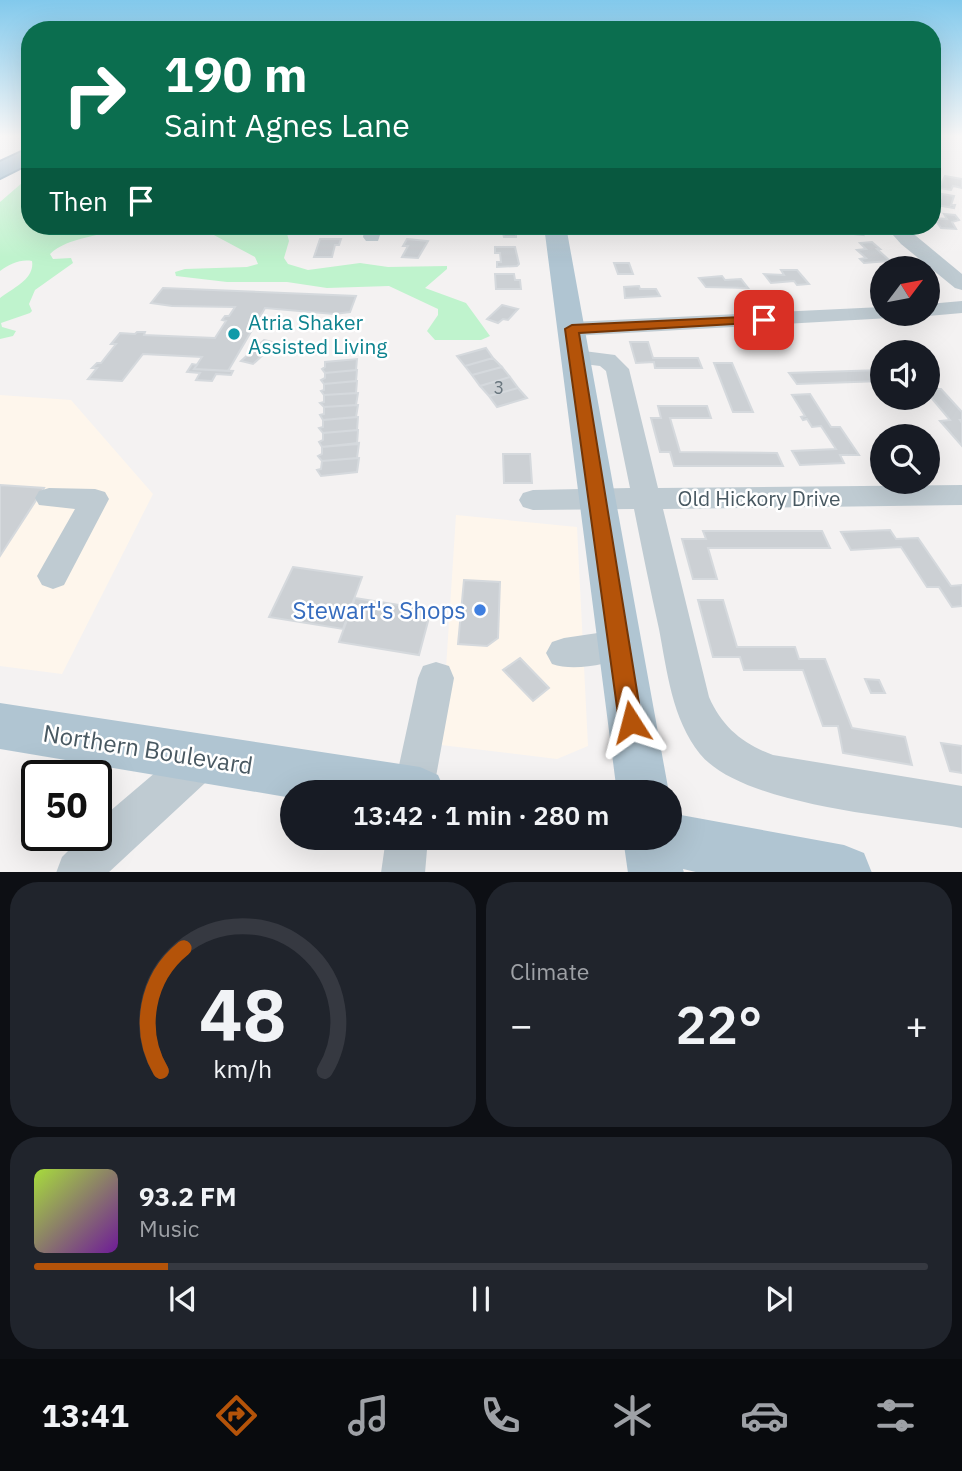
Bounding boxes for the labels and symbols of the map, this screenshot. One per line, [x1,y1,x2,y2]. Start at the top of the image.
north arrow [870,256,940,326]
pin [734,290,794,350]
place label: Atria Shaker Assisted Living [248,308,387,360]
marker: Atria Shaker Assisted Living [226,326,242,342]
house number: 3 [494,376,504,399]
street label: Old Hickory Drive [678,484,840,512]
place label: Stewart's Shops [293,594,466,626]
marker: Stewart's Shops [472,602,488,618]
position arrow [594,685,668,759]
street label: Northern Boulevard [41,717,255,781]
speed limit sign: 50 [21,760,112,851]

